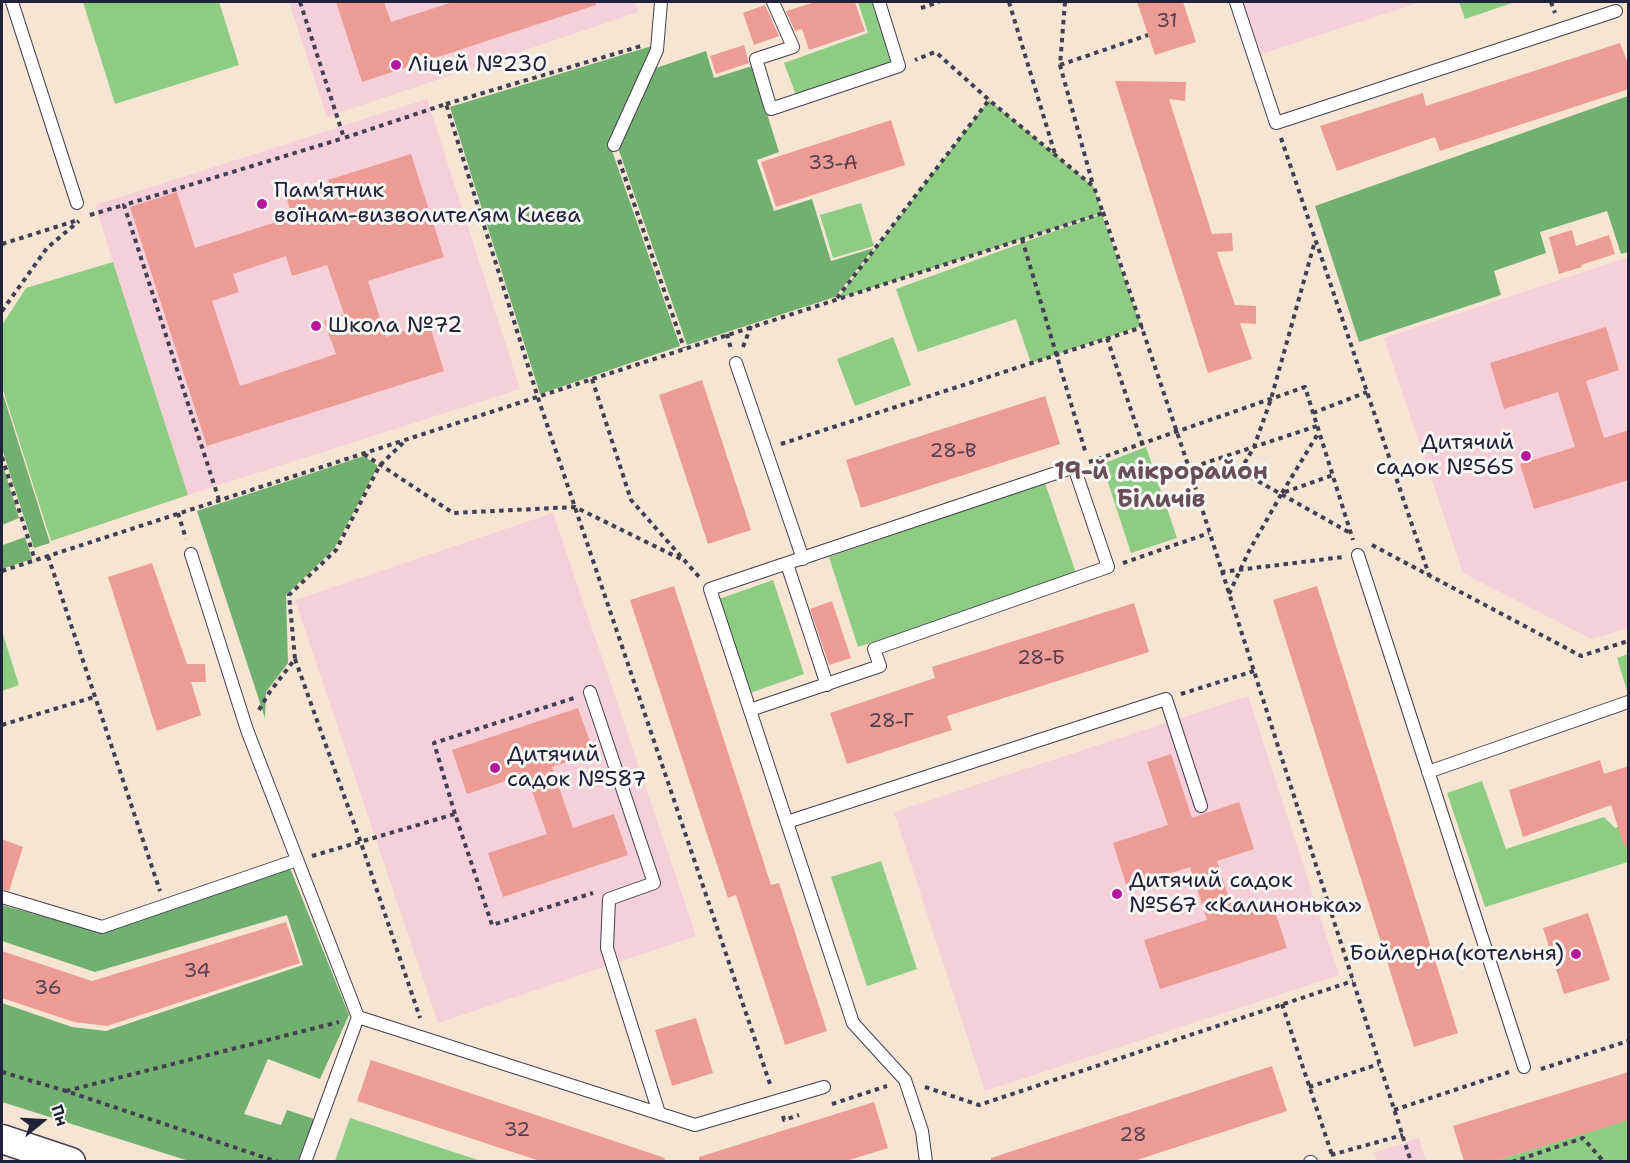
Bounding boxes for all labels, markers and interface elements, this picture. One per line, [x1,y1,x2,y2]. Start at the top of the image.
house number: 31 [1156,10,1178,34]
place label: Ліцей №230 [408,52,547,78]
marker: Ліцей №230 [389,58,403,72]
house number: 33-А [808,152,858,176]
place label: Пам'ятник воїнам-визволителям Києва [274,178,581,230]
marker: Пам'ятник воїнам-визволителям Києва [255,197,269,211]
place label: Школа №72 [328,313,462,339]
marker: Школа №72 [309,319,323,333]
place label: Дитячий садок №565 [1376,430,1514,482]
house number: 28-В [930,440,976,464]
marker: Дитячий садок №565 [1519,449,1533,463]
district label: 19-й мікрорайон Біличів [1054,459,1268,515]
house number: 28-Б [1017,647,1065,671]
house number: 28-Г [868,710,914,734]
place label: Дитячий садок №587 [507,742,647,794]
marker: Дитячий садок №587 [488,761,502,775]
place label: Дитячий садок №567 «Калинонька» [1129,868,1362,920]
marker: Дитячий садок №567 «Калинонька» [1110,887,1124,901]
place label: Бойлерна(котельня) [1349,941,1564,967]
marker: Бойлерна(котельня) [1569,947,1583,961]
house number: 34 [183,960,211,984]
house number: 36 [34,977,62,1001]
north arrow [12,1091,72,1151]
text: Пн [46,1102,73,1129]
house number: 32 [504,1119,530,1143]
house number: 28 [1119,1124,1147,1148]

